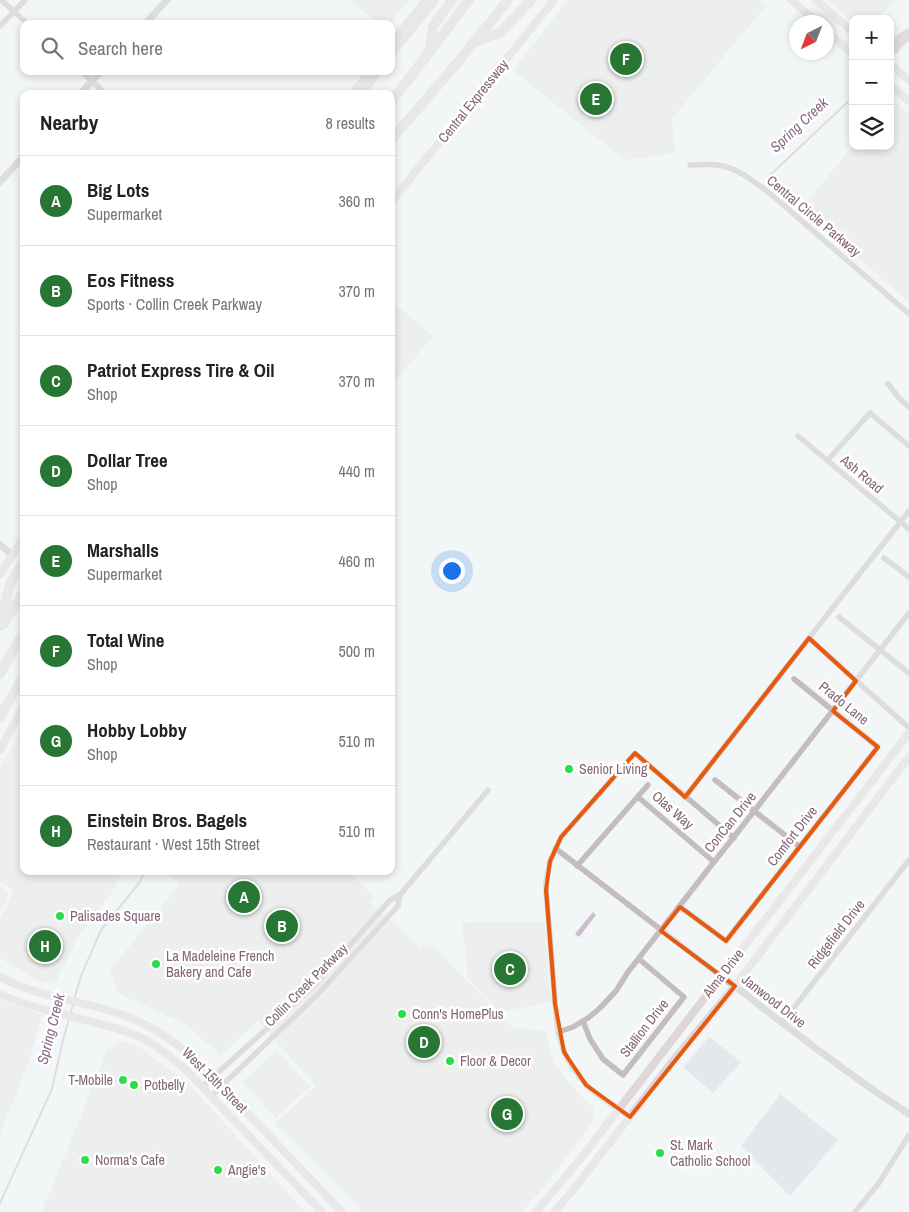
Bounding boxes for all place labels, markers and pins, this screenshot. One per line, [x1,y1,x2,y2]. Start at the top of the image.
pin: F [610,40,642,78]
pin: E [580,80,612,118]
place label: Senior Living [579,760,648,778]
marker: Senior Living [563,763,575,775]
pin: A [228,878,260,916]
place label: Palisades Square [70,907,161,925]
pin: B [266,907,298,945]
marker: Palisades Square [54,910,66,922]
pin: H [29,927,61,965]
place label: La Madeleine French Bakery and Cafe [166,947,275,981]
pin: C [494,950,526,988]
marker: La Madeleine French Bakery and Cafe [150,958,162,970]
place label: Conn's HomePlus [412,1005,504,1023]
marker: Conn's HomePlus [396,1008,408,1020]
pin: D [408,1023,440,1061]
place label: Floor & Decor [460,1052,531,1070]
marker: Floor & Decor [444,1055,456,1067]
place label: T-Mobile [68,1071,113,1089]
marker: T-Mobile [117,1074,129,1086]
place label: Potbelly [144,1076,185,1094]
marker: Potbelly [128,1079,140,1091]
pin: G [491,1095,523,1133]
place label: St. Mark Catholic School [670,1136,750,1170]
marker: St. Mark Catholic School [654,1147,666,1159]
place label: Norma's Cafe [95,1151,165,1169]
marker: Norma's Cafe [79,1154,91,1166]
place label: Angie's [227,1161,266,1179]
marker: Angie's [212,1164,224,1176]

